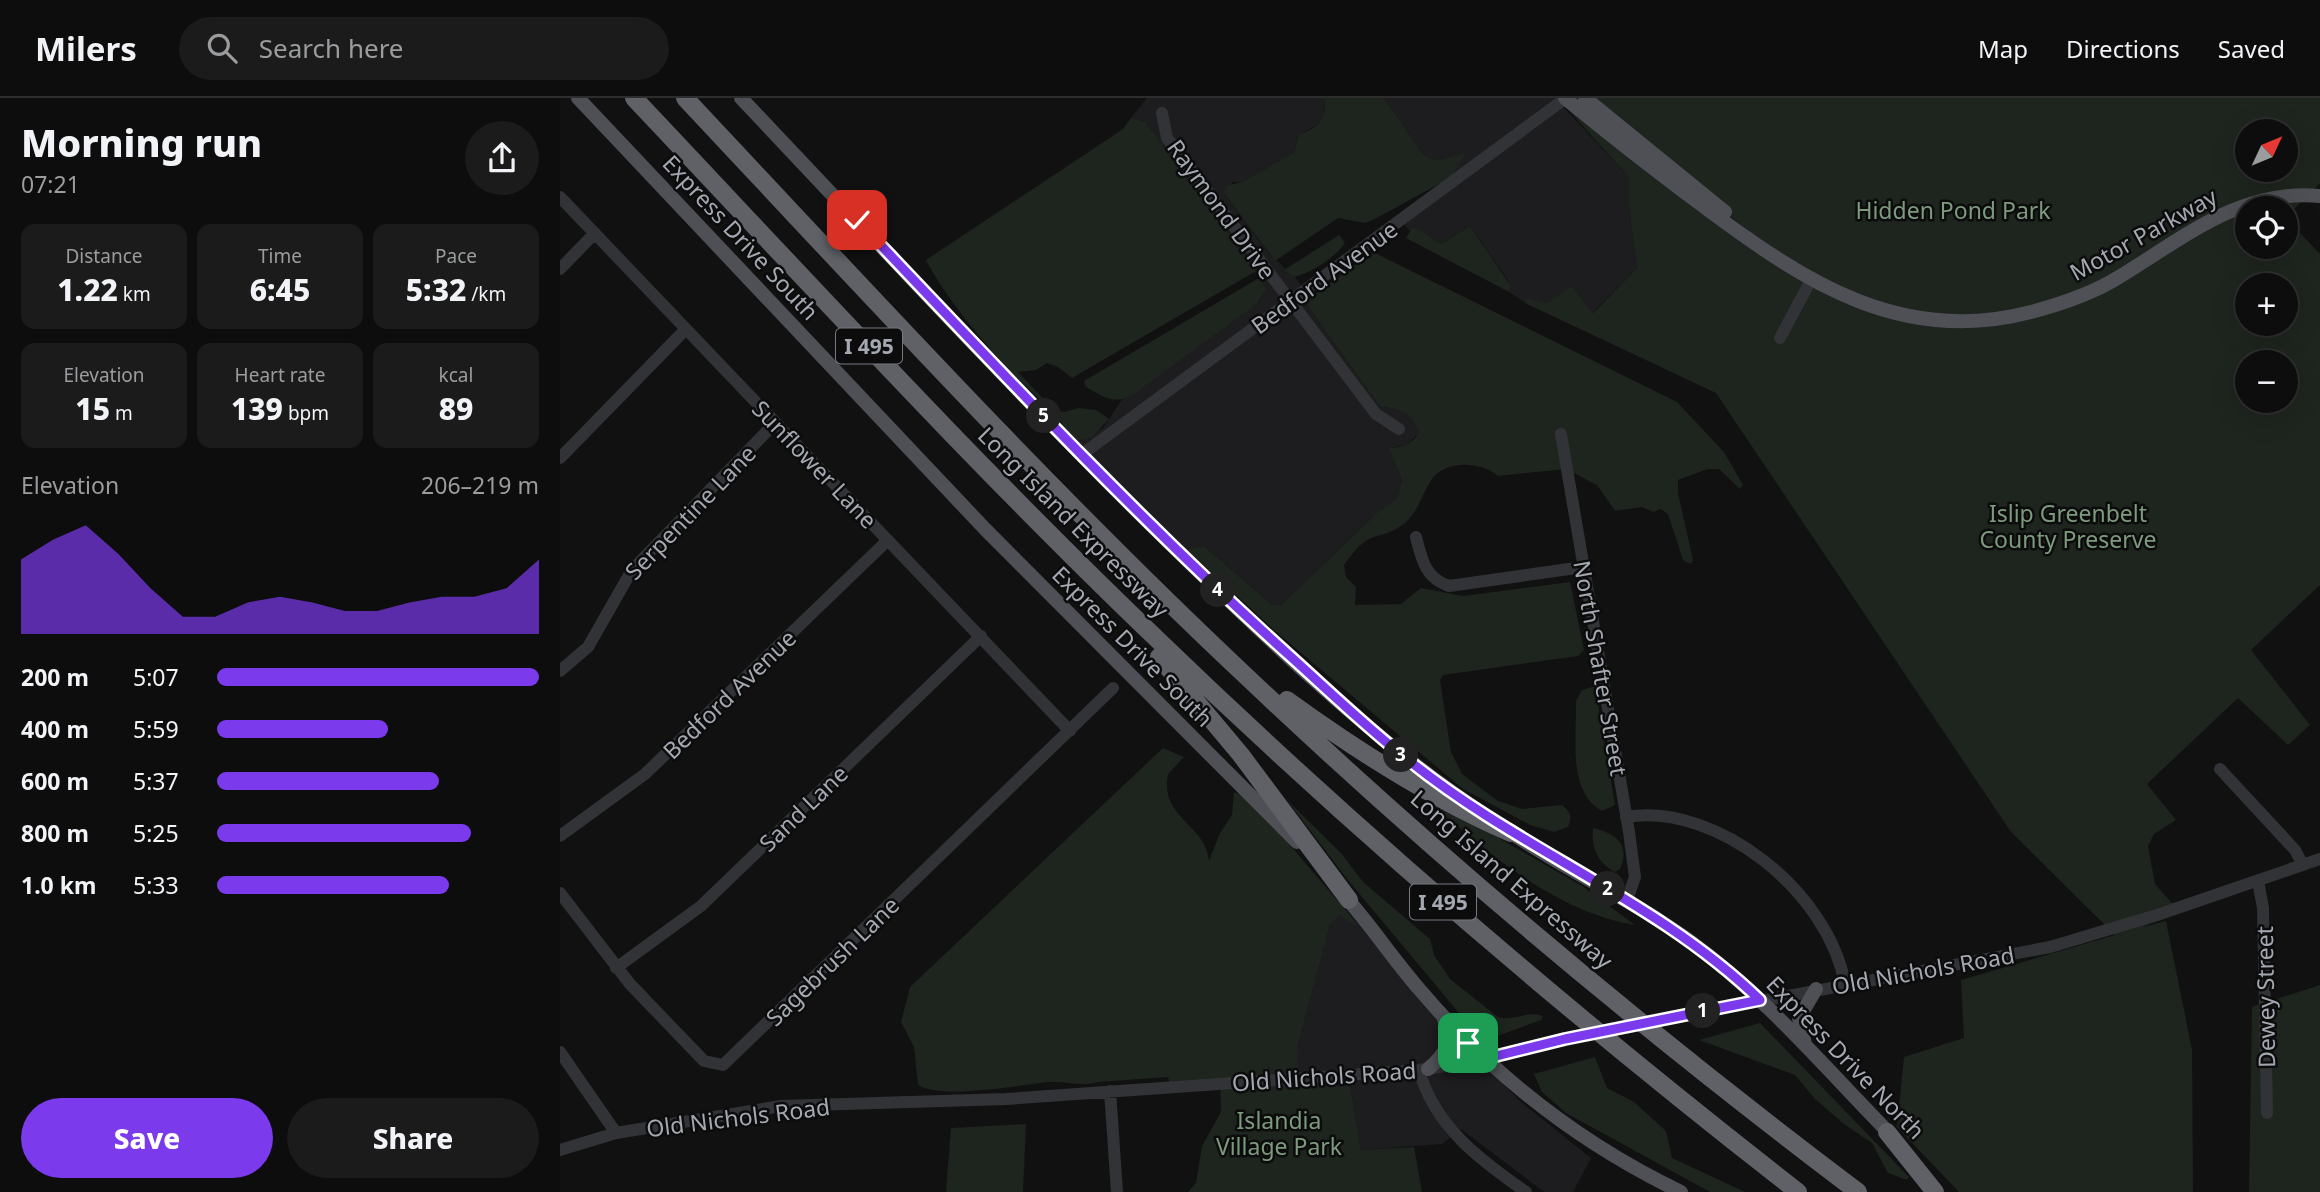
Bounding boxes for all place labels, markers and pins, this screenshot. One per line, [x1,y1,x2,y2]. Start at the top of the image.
pin [827,190,887,250]
pin: 5 [1026,398,1062,434]
pin: 4 [1200,573,1236,608]
pin: 3 [1384,738,1418,772]
pin: 2 [1590,872,1626,906]
pin: 1 [1686,993,1720,1028]
pin [1438,1013,1498,1073]

